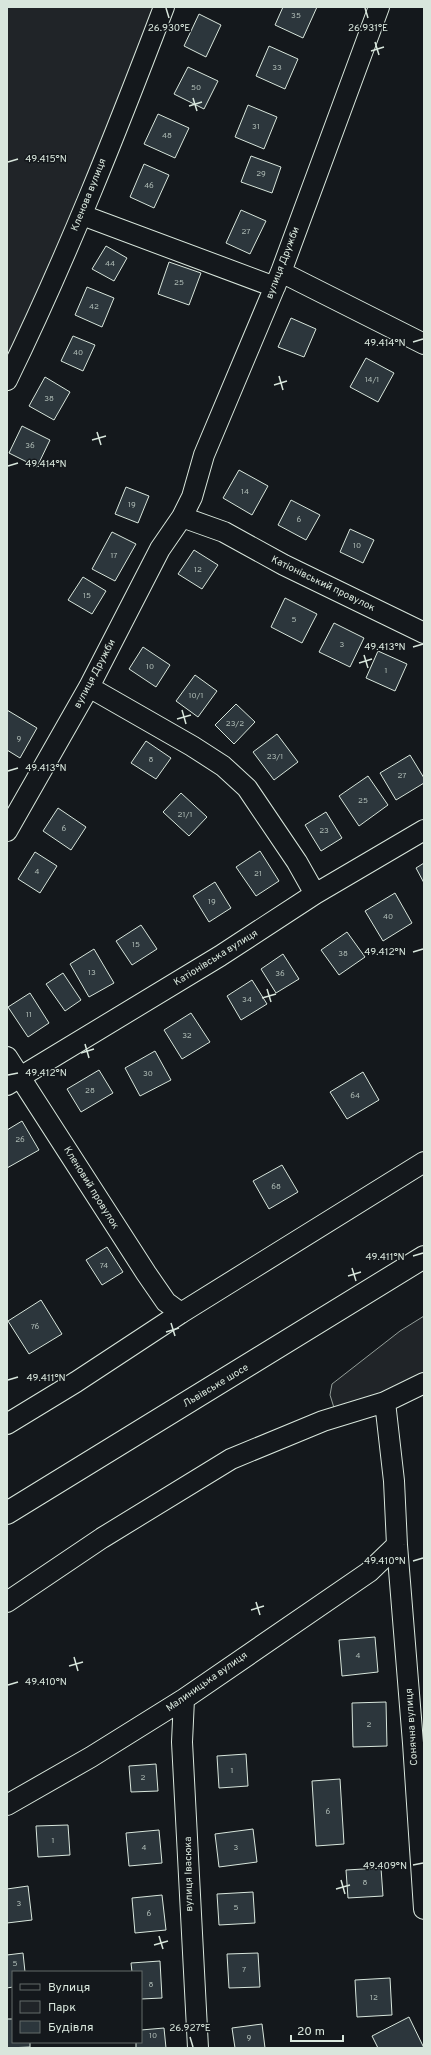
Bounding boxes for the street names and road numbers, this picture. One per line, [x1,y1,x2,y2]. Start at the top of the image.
street label: Кленова вулиця [68,157,110,233]
street label: вулиця Дружби [263,225,303,301]
street label: Катіонівський провулок [269,553,377,615]
street label: вулиця Дружби [71,637,119,711]
street label: Катіонівська вулиця [172,927,260,989]
street label: Кленовий провулок [60,1144,122,1232]
street label: Львівське шосе [181,1361,251,1411]
street label: Малиницька вулиця [164,1649,250,1715]
street label: Сонячна вулиця [403,1688,421,1766]
street label: вулиця Івасюка [182,1836,196,1912]

